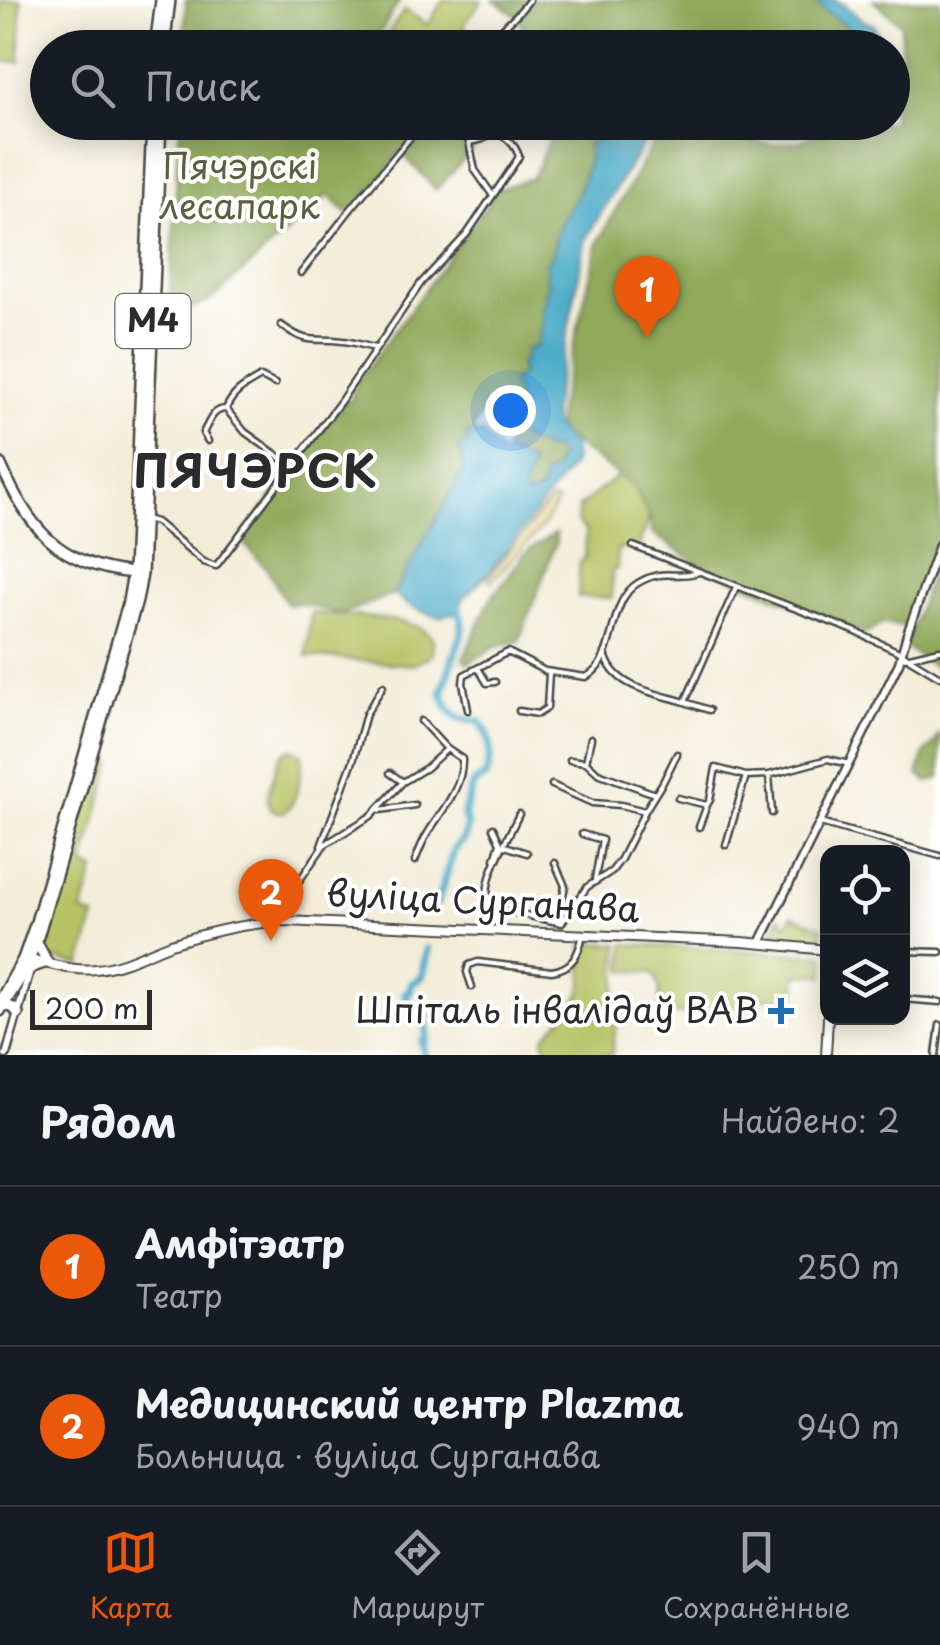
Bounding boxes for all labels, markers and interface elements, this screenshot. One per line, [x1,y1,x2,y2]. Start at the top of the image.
search box [30,30,910,140]
text: Поиск [145,57,260,114]
icon: search [65,58,120,113]
park label: Пячэрскі лесапарк [158,138,320,231]
pin: 1 [614,255,680,338]
road number: М4 [116,294,190,348]
your location [485,385,536,436]
district label: ПЯЧЭРСК [133,435,379,503]
map controls [820,845,910,1025]
button: locate [820,845,910,935]
pin: 2 [238,858,304,941]
street label: вуліца Сурганава [325,865,641,934]
button: layers [820,935,910,1025]
place label: Шпіталь інвалідаў ВАВ [355,982,758,1035]
scale bar [30,985,152,1030]
text: 200 m [45,986,138,1029]
marker: Шпіталь інвалідаў ВАВ [768,998,794,1024]
text: Рядом [40,1089,177,1152]
text: Найдено: 2 [721,1096,900,1144]
text: Амфітэатр [135,1214,345,1271]
text: 1 [65,1242,80,1290]
text: 250 m [797,1242,900,1290]
text: Театр [135,1271,223,1319]
text: Медицинский центр Plazma [135,1374,684,1431]
text: 2 [61,1402,84,1450]
text: 940 m [797,1402,900,1450]
text: Больница · вуліца Сурганава [135,1431,600,1479]
tab: Карта [90,1525,172,1628]
tab: Маршрут [351,1525,484,1628]
tab: Сохранённые [663,1525,850,1628]

